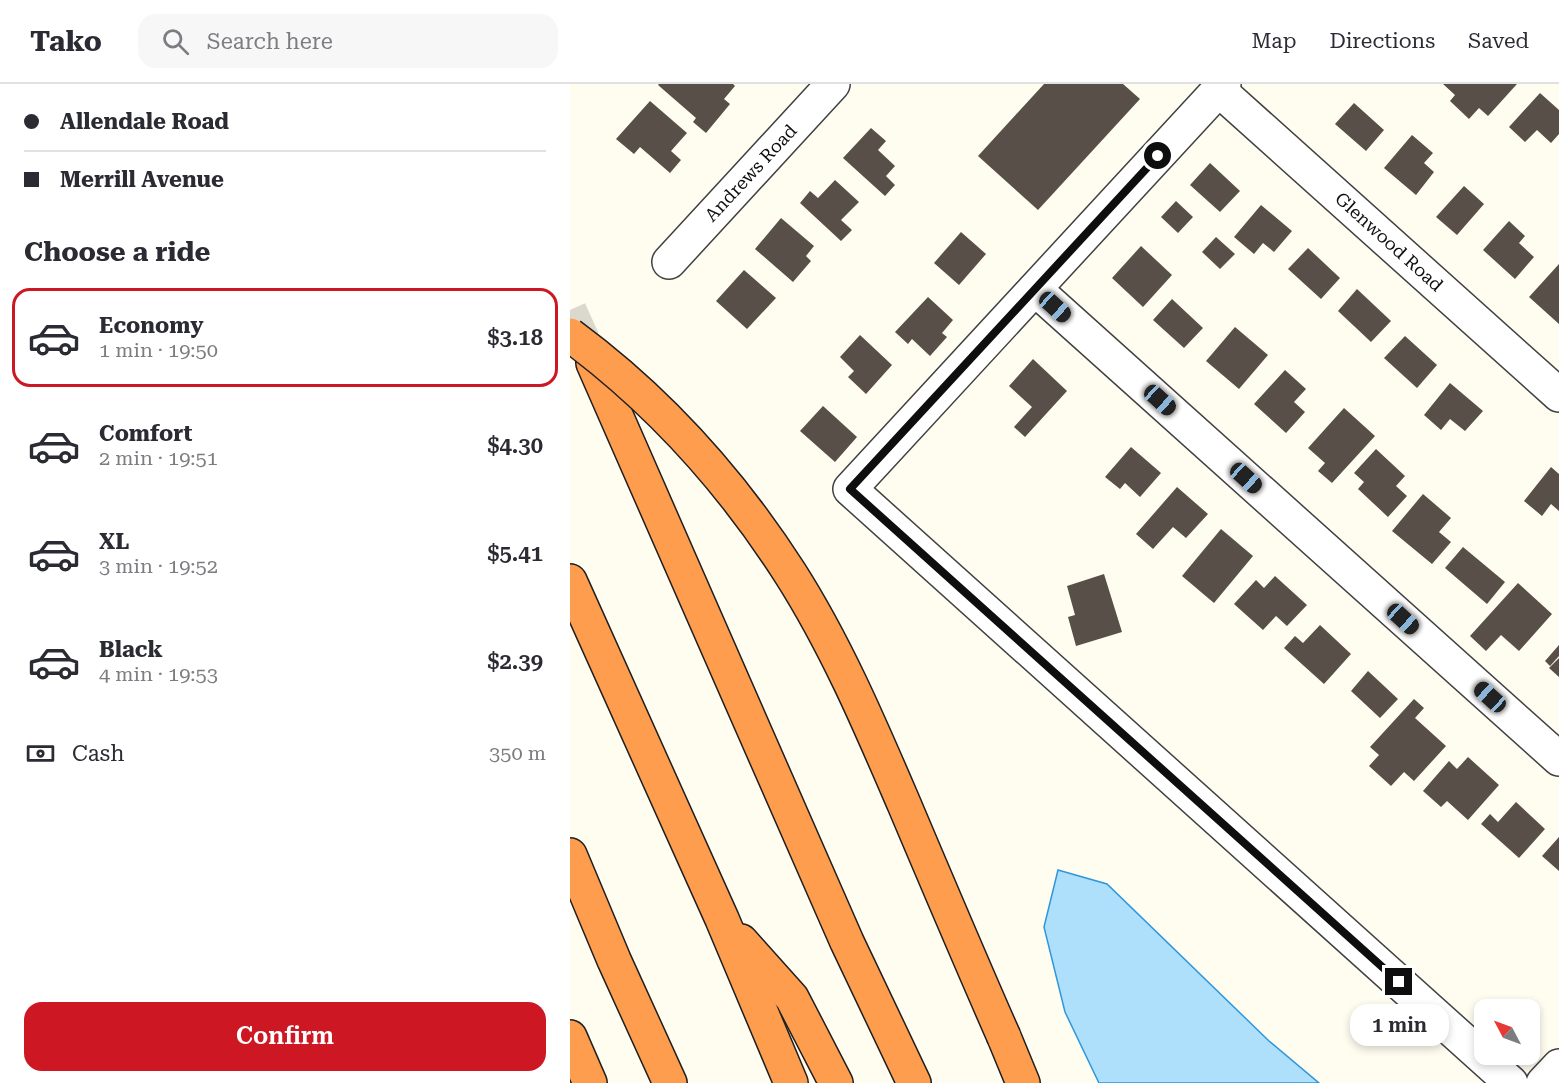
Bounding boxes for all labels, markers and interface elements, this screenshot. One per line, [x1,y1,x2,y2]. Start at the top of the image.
search box [138,14,558,68]
text: Tako [30,25,102,58]
icon: search [159,25,192,58]
text: Search here [207,29,333,54]
text: Map [1252,29,1296,53]
text: Directions [1329,29,1435,53]
text: Saved [1468,29,1529,53]
text: Allendale Road [60,109,229,134]
street label: Andrews Road [700,120,801,225]
route start [1144,142,1171,169]
text: Merrill Avenue [60,167,224,192]
street label: Glenwood Road [1331,188,1448,296]
text: Choose a ride [24,236,210,268]
car [1036,288,1074,326]
icon: car [27,311,81,365]
text: Economy [99,313,203,338]
text: $3.18 [487,325,543,350]
text: 1 min · 19:50 [99,338,218,362]
car [1141,381,1179,419]
icon: car [27,419,81,473]
text: Comfort [99,421,192,446]
text: $4.30 [487,433,543,458]
text: 2 min · 19:51 [99,446,218,470]
car [1227,459,1265,497]
icon: car [27,527,81,581]
text: XL [99,529,129,554]
text: $5.41 [487,541,543,566]
text: 3 min · 19:52 [99,554,218,578]
car [1384,600,1422,638]
icon: car [27,635,81,689]
text: Black [99,637,163,662]
text: $2.39 [487,649,543,674]
text: 4 min · 19:53 [99,662,218,686]
car [1471,678,1509,716]
icon: cash [24,737,57,770]
text: Cash [72,741,124,766]
text: 350 m [489,741,546,765]
route end [1385,968,1412,995]
north arrow [1474,999,1540,1065]
map controls [1474,999,1540,1065]
button: Confirm [24,1002,546,1071]
callout: 1 min [1350,1003,1448,1045]
text: 1 min [1372,1013,1427,1037]

